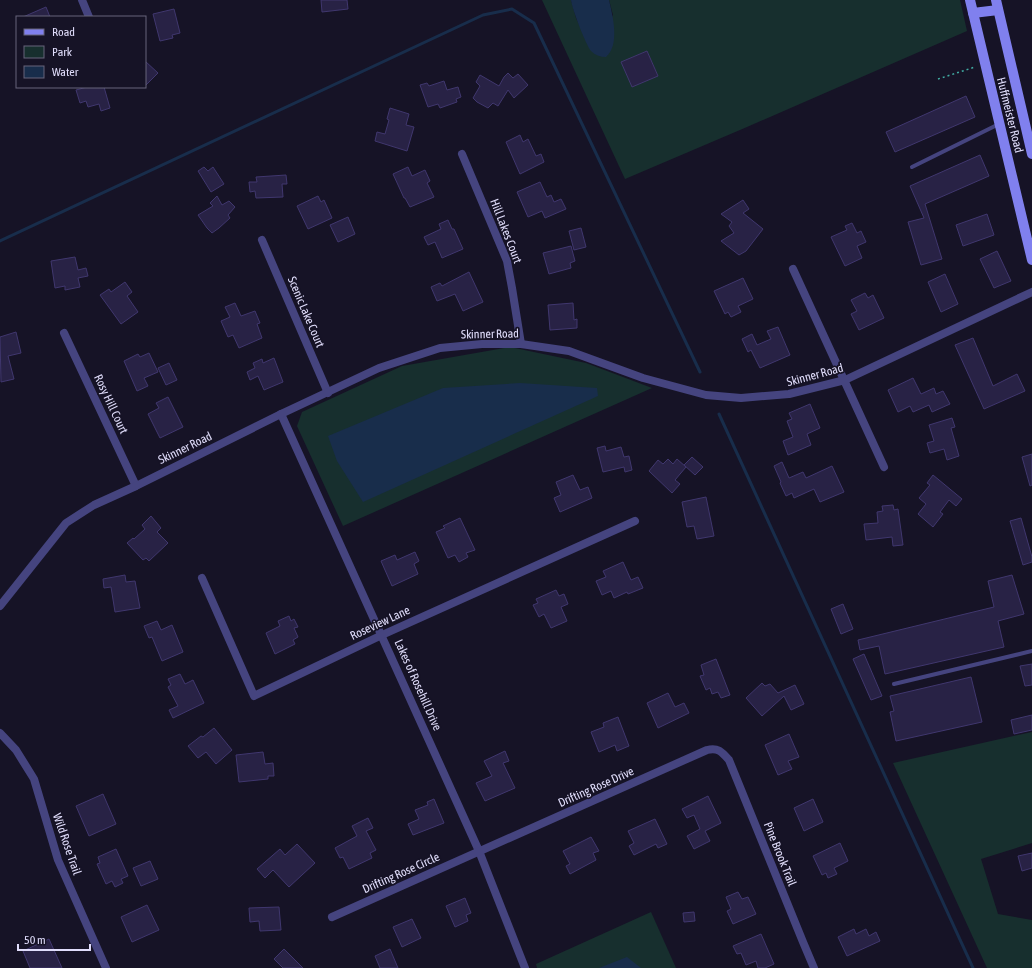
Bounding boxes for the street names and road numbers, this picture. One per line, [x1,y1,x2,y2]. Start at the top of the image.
street label: Huffmeister Road [994,76,1026,154]
street label: Hill Lakes Court [487,197,525,266]
street label: Scenic Lake Court [285,274,327,350]
street label: Skinner Road [461,326,519,342]
street label: Skinner Road [785,361,845,389]
street label: Rosy Hill Court [91,372,131,436]
street label: Skinner Road [156,429,214,467]
street label: Roseview Lane [348,603,412,643]
street label: Lakes of Rosehill Drive [392,637,444,733]
street label: Drifting Rose Drive [556,764,636,810]
street label: Wild Rose Trail [50,811,84,877]
street label: Pine Brook Trail [761,820,800,889]
street label: Drifting Rose Circle [360,850,442,896]

